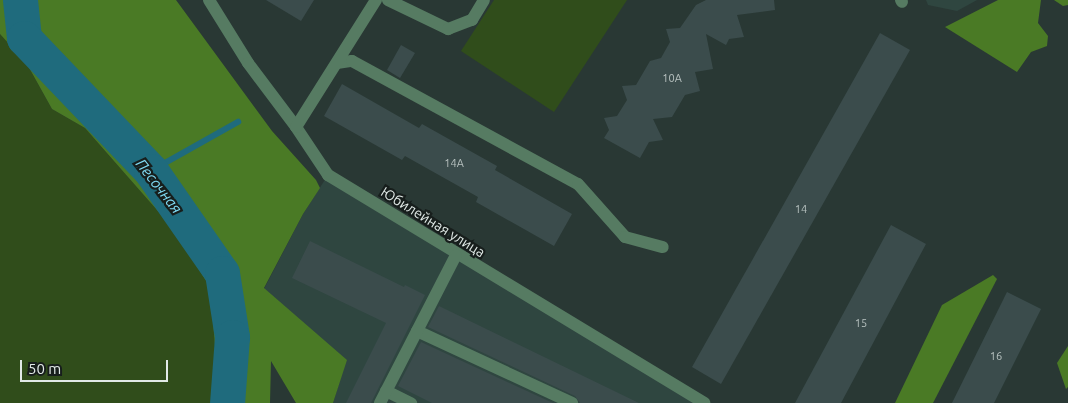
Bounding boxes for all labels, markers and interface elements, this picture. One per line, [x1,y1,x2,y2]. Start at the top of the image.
house number: 10А [662,71,682,85]
water label: Песочная [132,155,186,217]
house number: 14А [444,156,464,170]
street label: Юбилейная улица [378,183,488,261]
house number: 14 [795,202,807,216]
house number: 15 [855,316,867,330]
house number: 16 [990,349,1002,363]
scale bar [22,350,170,382]
text: 50 m [28,360,61,377]

